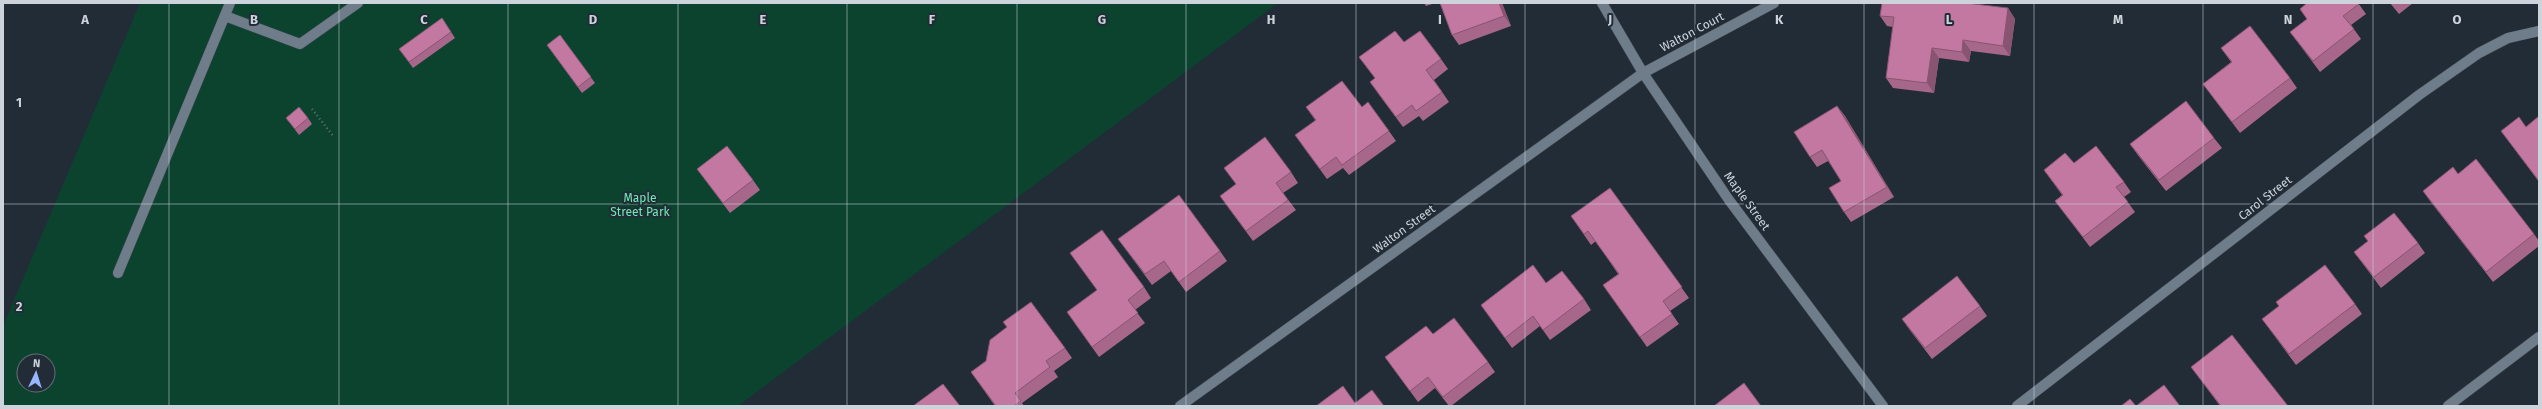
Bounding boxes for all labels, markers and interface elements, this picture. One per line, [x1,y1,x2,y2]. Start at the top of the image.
street label: Walton Court [1658,9,1727,55]
text: A [80,12,89,27]
text: B [250,12,258,27]
text: C [420,12,428,27]
text: D [589,12,598,27]
text: E [760,12,767,27]
text: F [929,12,936,27]
text: G [1098,12,1106,27]
text: H [1267,12,1275,27]
text: I [1438,12,1442,27]
text: J [1607,12,1612,27]
text: K [1775,12,1784,27]
text: L [1946,12,1953,27]
text: M [2113,12,2123,27]
text: N [2284,12,2292,27]
text: O [2453,12,2462,27]
text: 1 [16,95,22,110]
street label: Maple Street [1721,169,1773,233]
street label: Carol Street [2236,172,2295,223]
park label: Maple Street Park [610,191,671,219]
street label: Walton Street [1370,201,1438,256]
text: 2 [16,299,23,314]
north arrow [16,353,56,393]
text: N [33,357,41,370]

